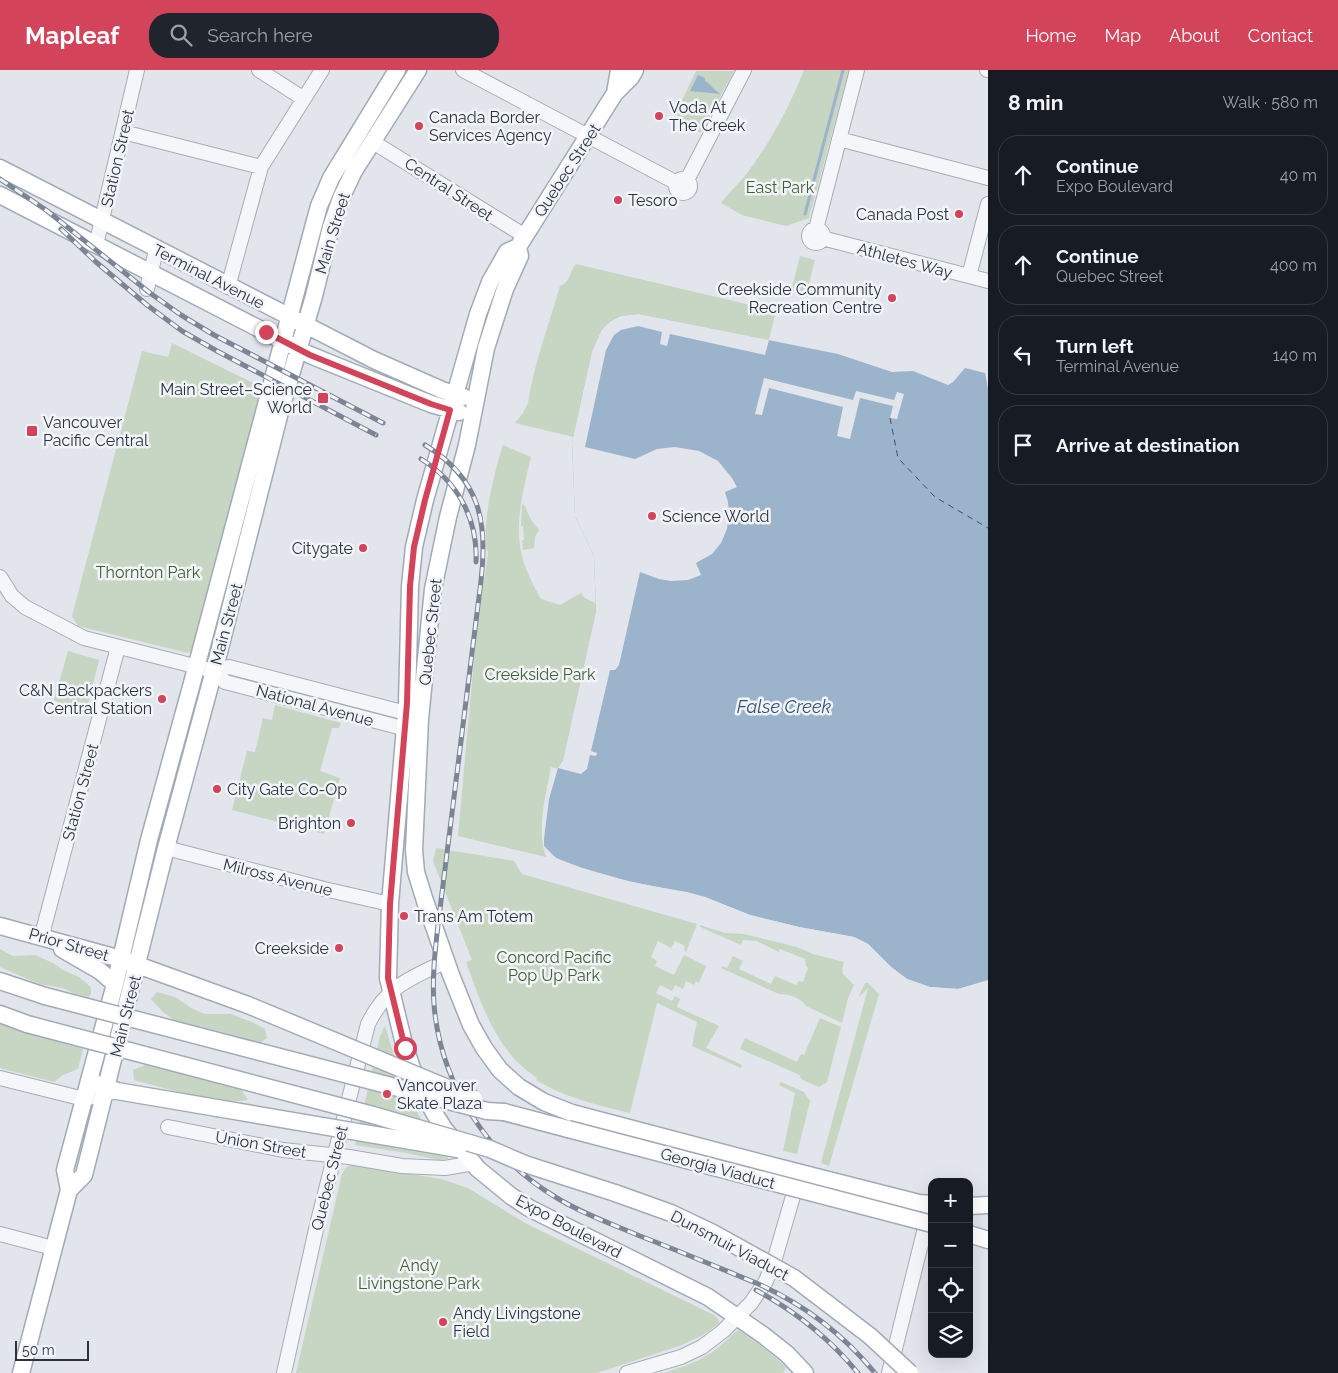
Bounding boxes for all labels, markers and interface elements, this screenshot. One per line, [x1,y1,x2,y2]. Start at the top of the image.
search box [149,13,499,58]
text: Mapleaf [25,21,119,50]
icon: search [167,21,195,49]
text: Search here [207,24,313,46]
text: Home [1025,25,1076,46]
text: Map [1104,25,1141,46]
text: About [1169,25,1220,46]
text: Contact [1248,25,1313,46]
text: 8 min [1008,90,1063,115]
text: Walk · 580 m [1223,93,1318,112]
place label: Voda At The Creek [669,98,746,135]
street label: Station Street [97,107,138,209]
place label: Canada Border Services Agency [429,108,552,145]
marker: Voda At The Creek [653,110,665,122]
marker: Canada Border Services Agency [413,120,425,132]
street label: Quebec Street [530,120,605,220]
street label: Central Street [401,154,497,225]
text: Continue [1056,155,1139,177]
icon: ahead [1009,161,1037,189]
text: 40 m [1280,166,1317,185]
text: Expo Boulevard [1056,177,1173,196]
park label: East Park [746,178,815,197]
street label: Main Street [311,190,354,276]
place label: Tesoro [628,191,678,210]
marker: Tesoro [612,194,624,206]
place label: Canada Post [856,205,950,224]
marker: Canada Post [953,208,965,220]
street label: Athletes Way [855,239,955,282]
street label: Terminal Avenue [150,240,268,313]
text: Continue [1056,245,1139,267]
icon: ahead [1009,251,1037,279]
text: 400 m [1270,256,1317,275]
text: Quebec Street [1056,267,1163,286]
place label: Creekside Community Recreation Centre [718,280,882,317]
marker: Creekside Community Recreation Centre [886,292,898,304]
route end [255,321,278,344]
text: Turn left [1056,335,1133,357]
icon: left [1009,341,1037,369]
text: 140 m [1273,346,1317,365]
text: Terminal Avenue [1056,357,1179,376]
place label: Main Street–Science World [160,380,312,417]
marker: Main Street–Science World [316,391,330,405]
place label: Vancouver Pacific Central [43,413,149,450]
marker: Vancouver Pacific Central [25,424,39,438]
icon: arrive [1009,431,1037,459]
text: Arrive at destination [1056,434,1240,456]
place label: Science World [662,507,769,526]
marker: Science World [646,510,658,522]
place label: Citygate [292,539,353,558]
marker: Citygate [357,542,369,554]
park label: Thornton Park [96,563,201,582]
street label: Quebec Street [415,577,446,686]
street label: Main Street [206,581,247,667]
park label: Creekside Park [485,665,596,684]
place label: C&N Backpackers Central Station [19,681,152,718]
street label: National Avenue [254,681,376,730]
marker: C&N Backpackers Central Station [156,693,168,705]
water label: False Creek [737,696,832,717]
street label: Station Street [58,741,103,843]
place label: City Gate Co-Op [227,780,347,799]
marker: City Gate Co-Op [211,783,223,795]
place label: Brighton [278,814,341,833]
marker: Brighton [345,817,357,829]
street label: Milross Avenue [221,855,334,900]
place label: Trans Am Totem [414,907,533,926]
marker: Trans Am Totem [398,910,410,922]
street label: Prior Street [27,924,112,965]
place label: Creekside [255,939,329,958]
marker: Creekside [333,942,345,954]
park label: Concord Pacific Pop Up Park [496,948,612,985]
street label: Main Street [106,972,145,1059]
route start [394,1037,417,1060]
place label: Vancouver Skate Plaza [397,1076,482,1113]
marker: Vancouver Skate Plaza [381,1088,393,1100]
street label: Quebec Street [307,1123,352,1233]
street label: Union Street [214,1127,309,1162]
street label: Georgia Viaduct [658,1144,778,1193]
map controls [928,1178,973,1358]
button: + [928,1178,973,1223]
street label: Expo Boulevard [513,1191,625,1262]
street label: Dunsmuir Viaduct [667,1206,793,1285]
button: − [928,1223,973,1268]
park label: Andy Livingstone Park [358,1256,481,1293]
button: locate [928,1268,973,1313]
place label: Andy Livingstone Field [453,1304,581,1341]
button: layers [928,1313,973,1358]
marker: Andy Livingstone Field [437,1316,449,1328]
scale bar [15,1338,89,1361]
text: 50 m [22,1342,55,1358]

